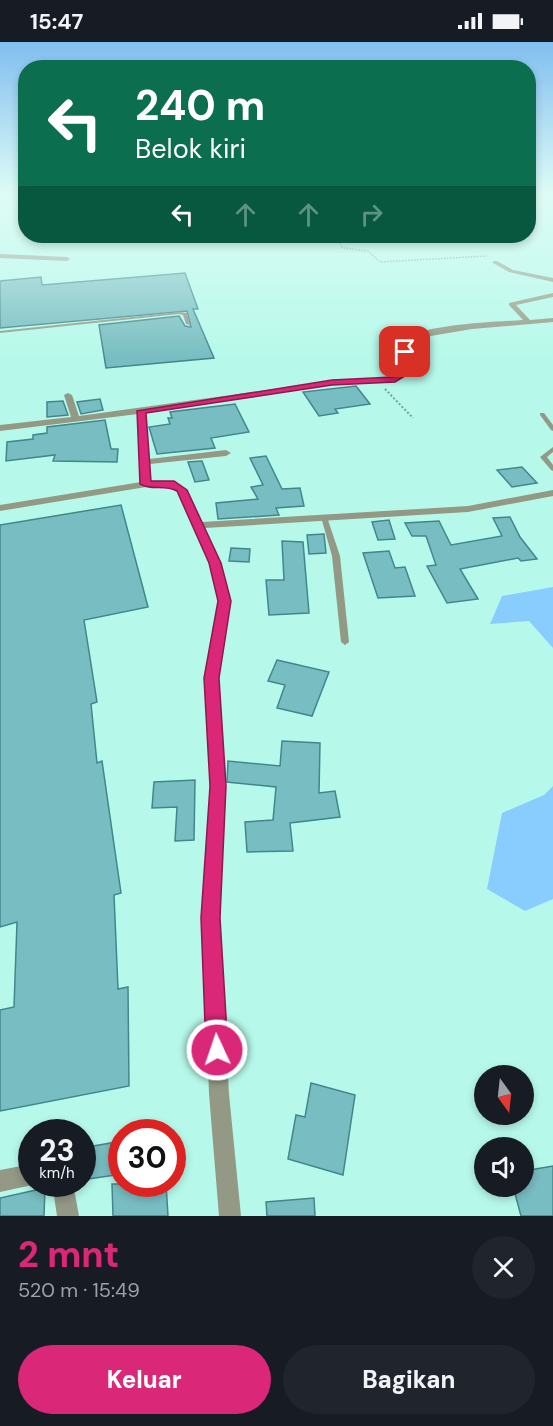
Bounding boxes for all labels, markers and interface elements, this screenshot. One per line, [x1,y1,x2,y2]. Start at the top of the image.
text: 15:47 [30,7,83,36]
text: 240 m [135,78,265,133]
icon: left [36,84,114,162]
text: Belok kiri [135,131,246,166]
icon: left [166,198,199,231]
icon: ahead [229,198,262,231]
icon: ahead [292,198,325,231]
icon: right [355,198,388,231]
pin [379,326,430,377]
icon: arrive [388,335,421,368]
position arrow [185,1018,249,1082]
north arrow [474,1065,534,1125]
map controls [474,1065,534,1197]
speed limit sign: 30 [108,1119,186,1197]
text: 23 [39,1131,75,1170]
button: sound [474,1137,534,1197]
text: km/h [39,1163,75,1183]
text: 2 mnt [18,1231,119,1278]
button: close [472,1236,535,1299]
text: 520 m · 15:49 [18,1277,140,1303]
button: Keluar [18,1345,271,1414]
button: Bagikan [283,1345,535,1414]

